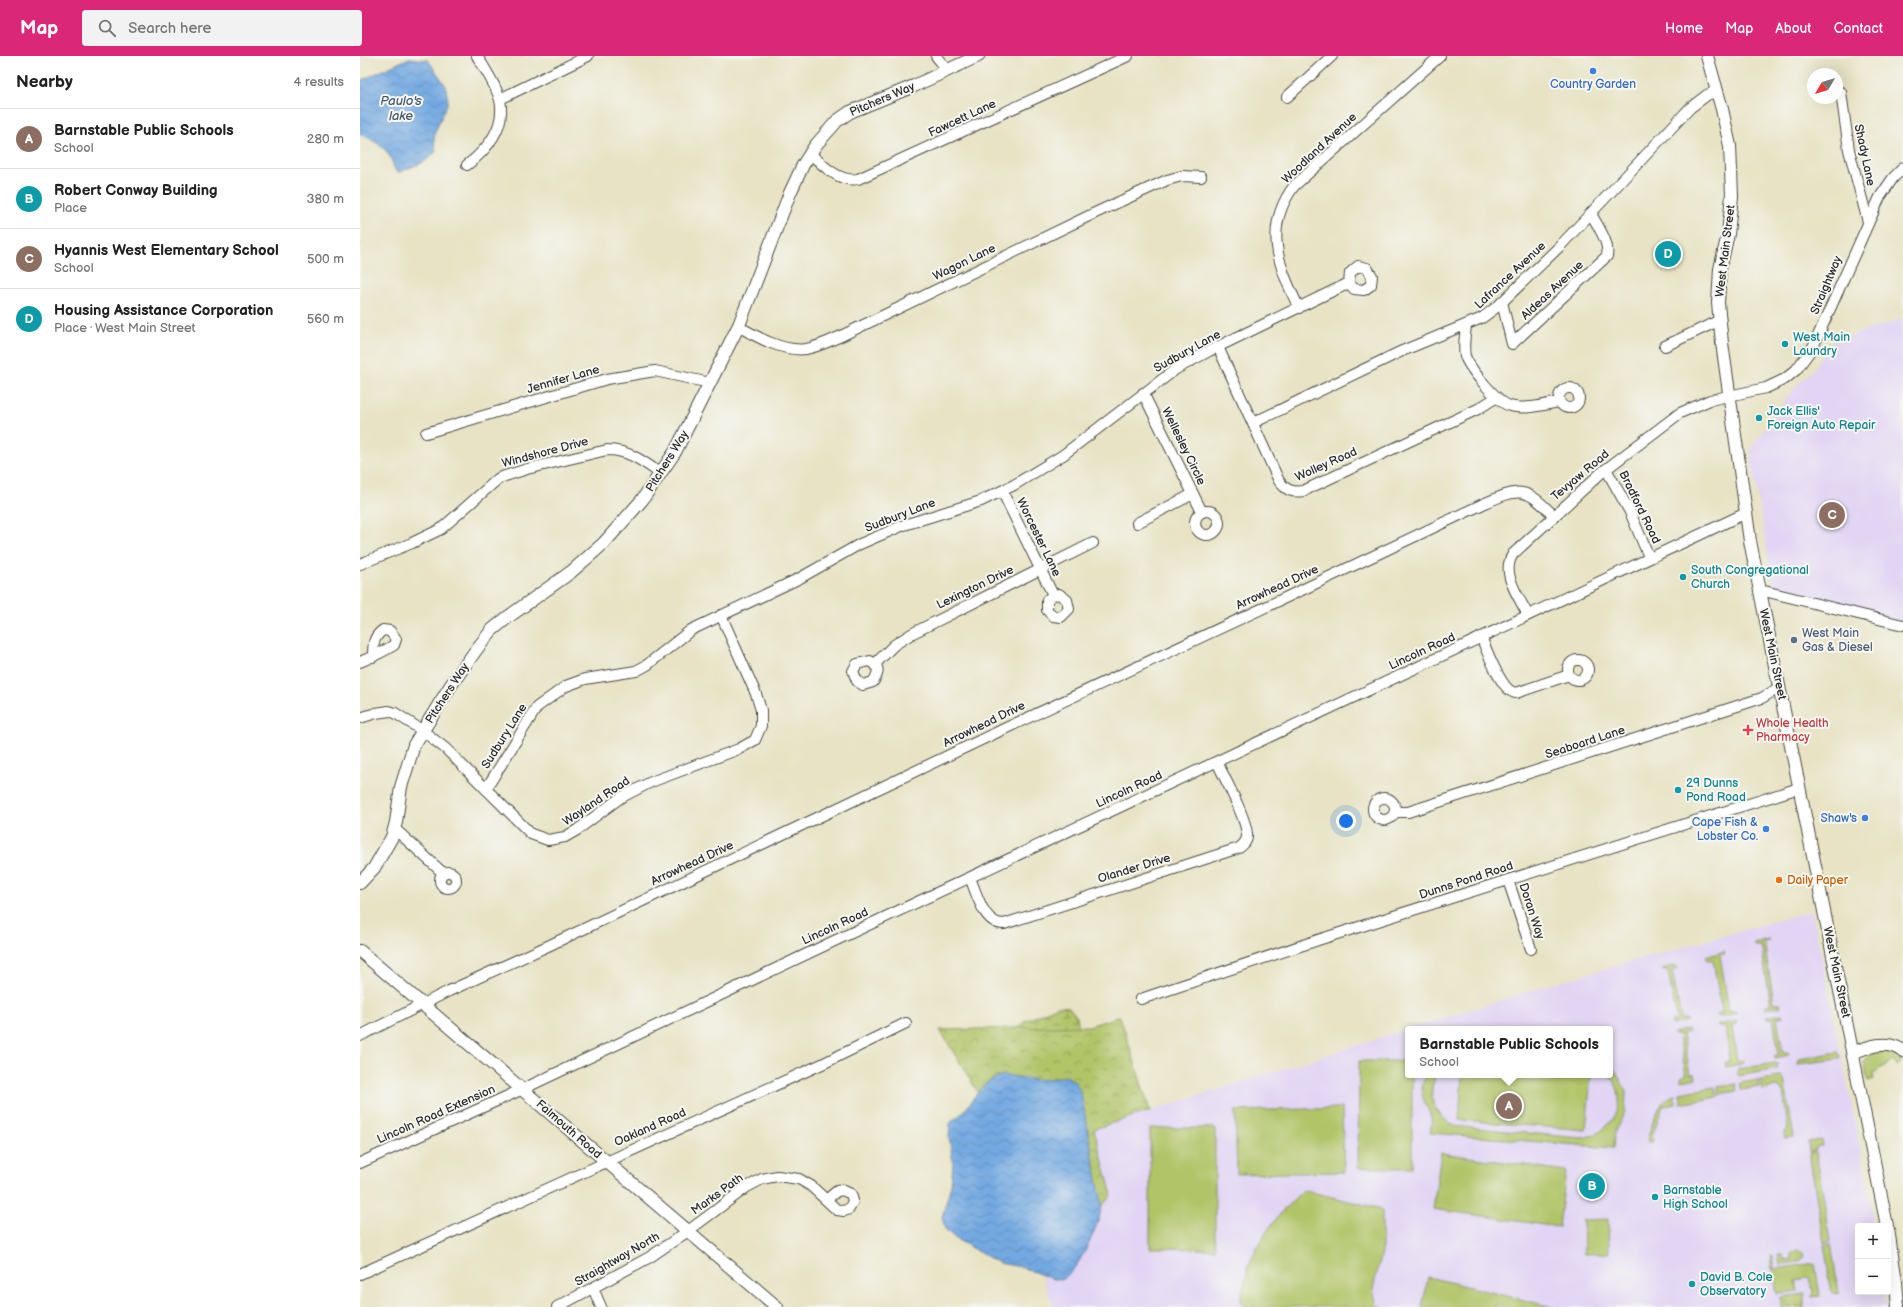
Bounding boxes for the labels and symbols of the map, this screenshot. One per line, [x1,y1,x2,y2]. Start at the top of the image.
marker: Country Garden [1588,66,1598,76]
north arrow [1807,68,1843,104]
place label: Country Garden [1550,77,1636,92]
street label: Pitchers Way [847,79,918,120]
water label: Paulo's lake [380,93,422,124]
street label: Fawcett Lane [926,96,998,141]
street label: Woodland Avenue [1279,110,1360,187]
street label: Shady Lane [1851,123,1878,187]
street label: West Main Street [1712,204,1739,298]
street label: Lafrance Avenue [1472,239,1549,312]
pin: D [1655,239,1681,269]
street label: Wagon Lane [930,241,998,284]
street label: Straightway [1807,253,1846,317]
street label: Aldeas Avenue [1518,258,1587,323]
street label: Sudbury Lane [1151,327,1223,376]
place label: West Main Laundry [1793,330,1850,359]
marker: West Main Laundry [1780,339,1790,349]
street label: Jennifer Lane [525,362,601,397]
place label: Jack Ellis' Foreign Auto Repair [1767,404,1876,433]
street label: Wellesley Circle [1158,405,1209,488]
marker: Jack Ellis' Foreign Auto Repair [1754,413,1764,423]
street label: Pitchers Way [643,427,692,495]
street label: Windshore Drive [500,434,590,471]
street label: Wolley Road [1293,444,1360,485]
street label: Tevyaw Road [1548,447,1613,504]
street label: Bradford Road [1615,468,1664,546]
street label: Sudbury Lane [863,495,937,536]
street label: Worcester Lane [1013,495,1064,579]
pin: C [1819,500,1845,530]
street label: Lexington Drive [934,562,1016,613]
street label: Arrowhead Drive [1234,562,1321,613]
place label: South Congregational Church [1691,563,1809,592]
marker: South Congregational Church [1678,572,1688,582]
street label: West Main Street [1756,607,1790,701]
place label: West Main Gas & Diesel [1802,626,1873,655]
street label: Lincoln Road [1387,630,1458,673]
marker: West Main Gas & Diesel [1789,635,1799,645]
street label: Pitchers Way [422,660,473,726]
street label: Arrowhead Drive [941,698,1028,751]
street label: Sudbury Lane [478,701,530,772]
place label: Whole Health Pharmacy [1756,716,1829,745]
street label: Seaboard Lane [1543,723,1627,762]
marker: Whole Health Pharmacy [1743,725,1753,735]
street label: Lincoln Road [1094,768,1165,811]
street label: Wayland Road [560,773,633,829]
place label: 29 Dunns Pond Road [1686,776,1746,805]
marker: 29 Dunns Pond Road [1673,785,1683,795]
your location [1336,811,1356,831]
place label: Shaw's [1820,811,1857,826]
marker: Shaw's [1860,813,1870,823]
place label: Cape Fish & Lobster Co. [1692,815,1758,844]
marker: Cape Fish & Lobster Co. [1761,824,1771,834]
street label: Arrowhead Drive [649,838,736,889]
street label: Olander Drive [1096,850,1172,887]
street label: Dunns Pond Road [1417,858,1515,903]
place label: Daily Paper [1787,873,1849,888]
marker: Daily Paper [1774,875,1784,885]
street label: Doran Way [1515,881,1548,942]
street label: Lincoln Road [800,905,871,948]
street label: West Main Street [1820,925,1854,1019]
street label: Lincoln Road Extension [375,1082,498,1147]
pin: A [1496,1091,1522,1121]
street label: Falmouth Road [533,1097,605,1162]
street label: Oakland Road [612,1105,689,1150]
street label: Marks Path [688,1170,747,1218]
pin: B [1579,1171,1605,1201]
place label: Barnstable High School [1663,1183,1728,1212]
marker: Barnstable High School [1650,1192,1660,1202]
street label: Straightway North [572,1229,663,1290]
place label: David B. Cole Observatory [1700,1270,1773,1299]
marker: David B. Cole Observatory [1687,1279,1697,1289]

